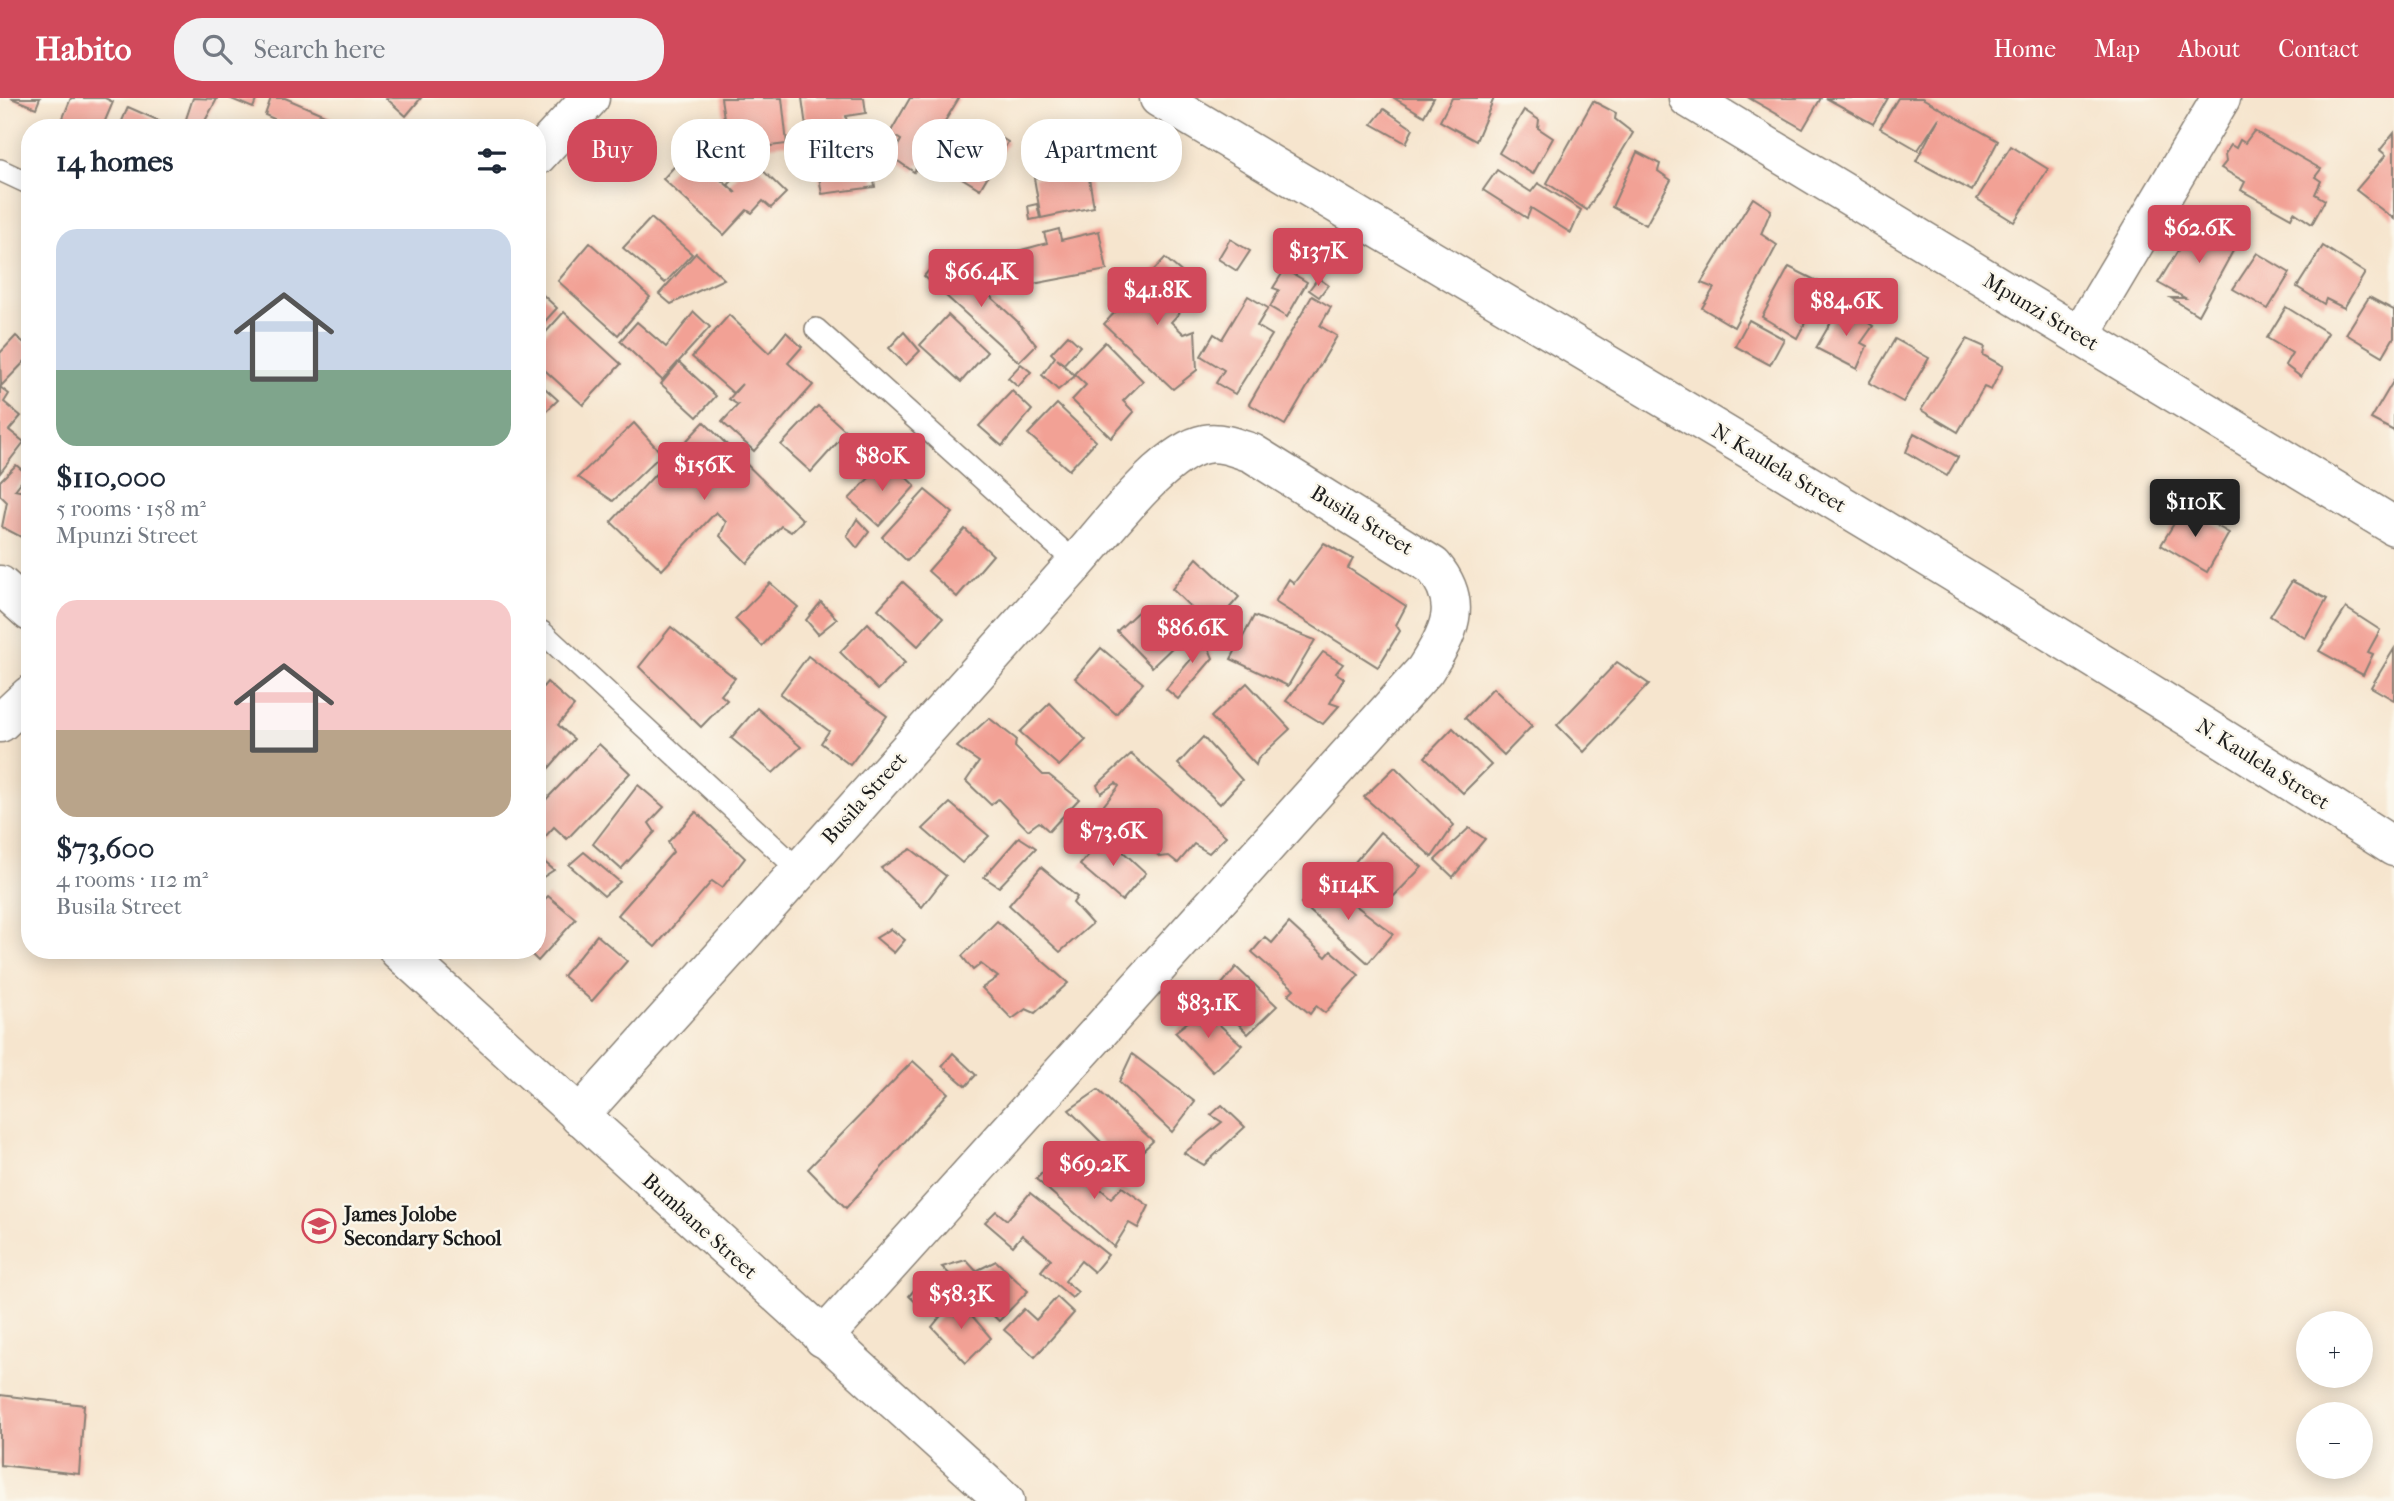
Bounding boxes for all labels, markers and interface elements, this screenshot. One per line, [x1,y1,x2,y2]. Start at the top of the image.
search box [174,18,664,81]
text: Habito [35,30,132,69]
icon: search [198,30,236,68]
text: Search here [254,34,385,65]
text: Home [1994,35,2056,63]
text: Map [2094,35,2140,63]
text: About [2178,35,2240,63]
text: Contact [2278,35,2359,63]
chip: Buy [567,119,657,182]
chip: Rent [671,119,770,182]
chip: Filters [784,119,898,182]
chip: New [912,119,1007,182]
chip: Apartment [1021,119,1182,182]
icon: filters [473,142,511,180]
text: 14 homes [56,144,173,179]
pin: $62.6K [2142,206,2256,265]
text: $62.6K [2164,214,2234,241]
pin: $137K [1269,228,1367,288]
text: $137K [1289,237,1347,264]
pin: $66.4K [924,250,1038,309]
text: $66.4K [945,258,1017,285]
pin: $41.8K [1100,268,1214,327]
street label: Mpunzi Street [1979,268,2103,356]
icon: home [221,274,347,400]
text: $41.8K [1123,276,1191,303]
pin: $84.6K [1789,278,1903,338]
text: $84.6K [1810,287,1882,314]
street label: N. Kaulela Street [1708,418,1851,518]
pin: $80K [841,434,923,493]
pin: $156K [655,442,753,502]
text: $80K [855,442,909,469]
text: $156K [674,451,734,478]
text: $110,000 [56,460,166,495]
street label: Busila Street [1307,480,1418,560]
pin: $110K [2146,480,2244,539]
text: $110K [2166,488,2224,515]
text: 5 rooms · 158 m² [56,495,206,522]
text: Mpunzi Street [56,522,198,549]
pin: $86.6K [1135,606,1249,665]
text: $86.6K [1157,614,1227,641]
icon: home [221,645,347,771]
street label: N. Kaulela Street [2192,713,2334,815]
street label: Busila Street [817,747,912,849]
pin: $73.6K [1056,808,1170,868]
text: $73.6K [1080,817,1146,844]
text: $73,600 [56,831,155,866]
pin: $114K [1299,862,1397,922]
text: 4 rooms · 112 m² [56,866,208,893]
text: $114K [1318,871,1378,898]
text: Busila Street [56,893,182,920]
pin: $83.1K [1151,981,1265,1040]
text: $83.1K [1176,989,1240,1016]
pin: $69.2K [1037,1142,1151,1201]
text: $69.2K [1059,1150,1129,1177]
street label: Bumbane Street [638,1168,763,1284]
place label: James Jolobe Secondary School [342,1202,502,1250]
school or university icon: James Jolobe Secondary School [300,1207,338,1245]
pin: $58.3K [904,1272,1018,1331]
text: $58.3K [929,1280,993,1307]
map controls [2296,1311,2373,1479]
button: + [2296,1311,2373,1388]
button: − [2296,1402,2373,1479]

